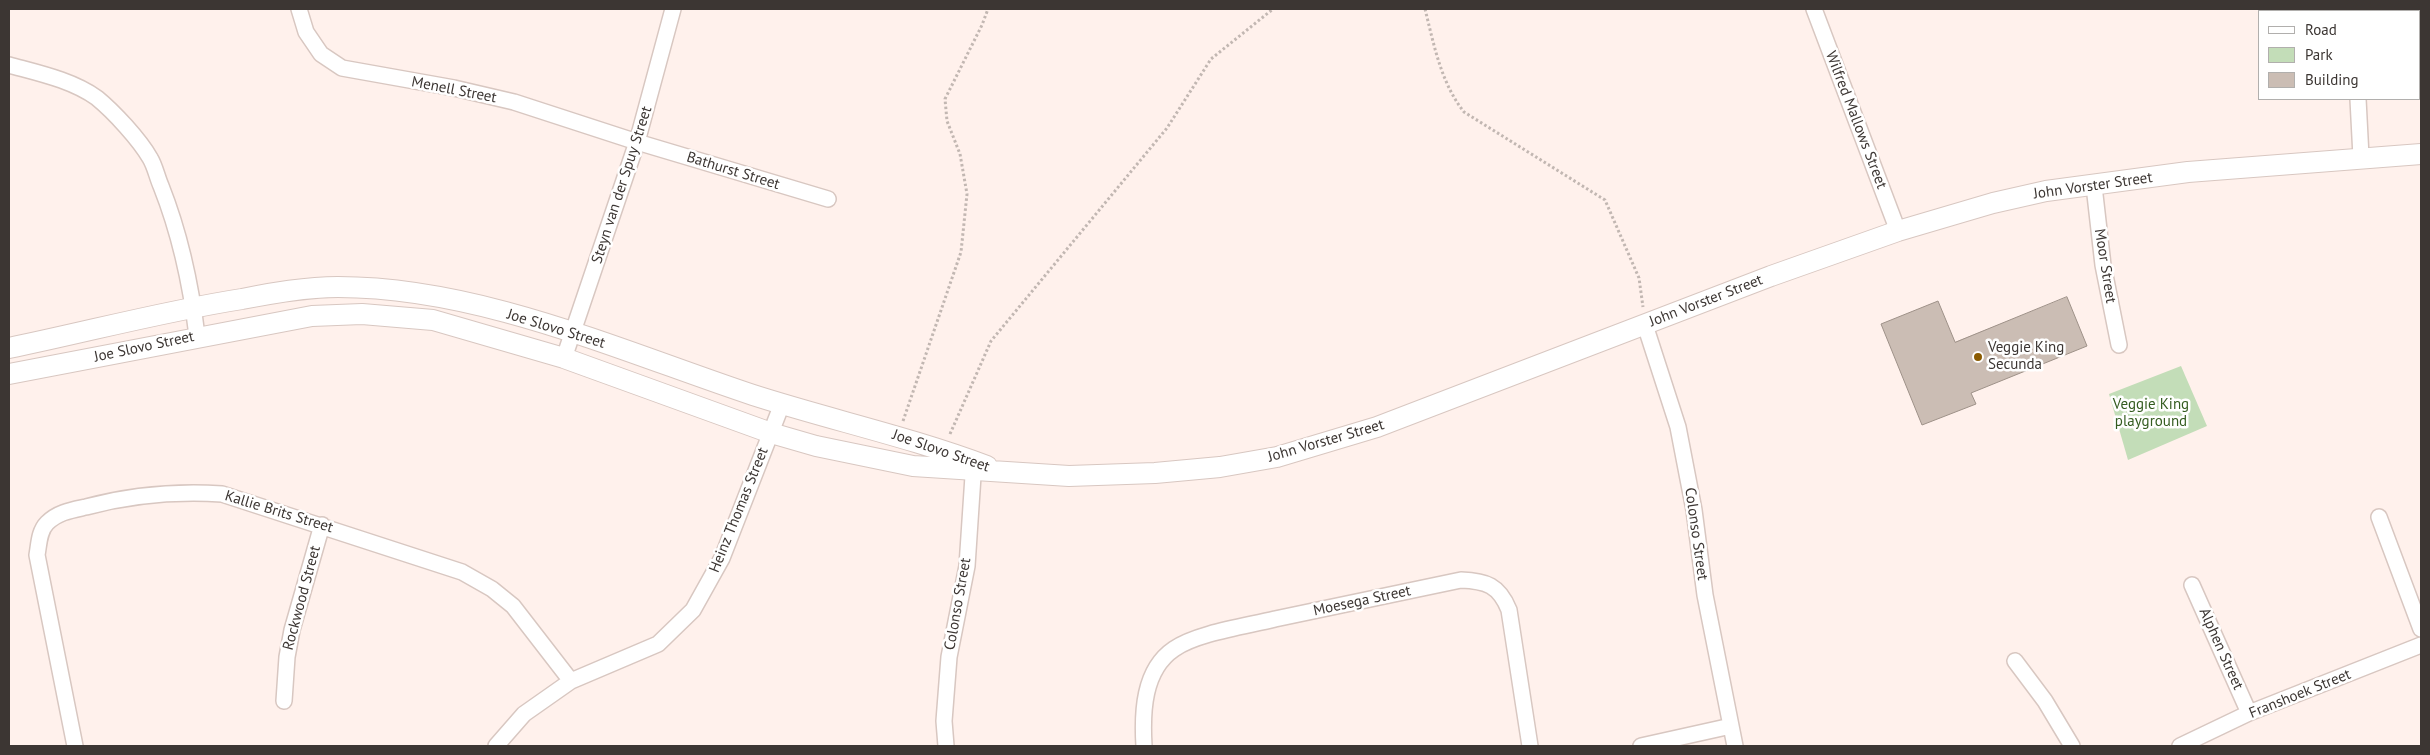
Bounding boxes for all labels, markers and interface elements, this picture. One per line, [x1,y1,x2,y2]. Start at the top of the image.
legend [2258,10,2420,100]
text: Road [2305,20,2337,39]
text: Park [2305,45,2333,64]
street label: Wilfred Mallows Street [1821,49,1891,191]
text: Building [2305,70,2359,89]
street label: Menell Street [410,73,498,107]
street label: Steyn van der Spuy Street [588,104,656,266]
street label: Bathurst Street [684,148,782,194]
street label: John Vorster Street [2032,169,2154,203]
street label: Moor Street [2090,227,2120,305]
street label: John Vorster Street [1647,271,1765,331]
street label: Joe Slovo Street [505,306,607,352]
street label: Joe Slovo Street [92,328,196,366]
place label: Veggie King Secunda [1988,339,2064,374]
marker: Veggie King Secunda [1972,351,1984,363]
park label: Veggie King playground [2113,396,2189,431]
street label: John Vorster Street [1266,416,1386,466]
street label: Joe Slovo Street [890,426,992,476]
street label: Heinz Thomas Street [706,445,772,575]
street label: Kallie Brits Street [223,487,335,537]
street label: Colonso Street [1681,487,1711,581]
street label: Rockwood Street [279,544,325,652]
street label: Colonso Street [941,556,975,652]
street label: Moesega Street [1312,582,1412,620]
street label: Alphen Street [2195,605,2247,693]
street label: Franshoek Street [2246,665,2354,723]

